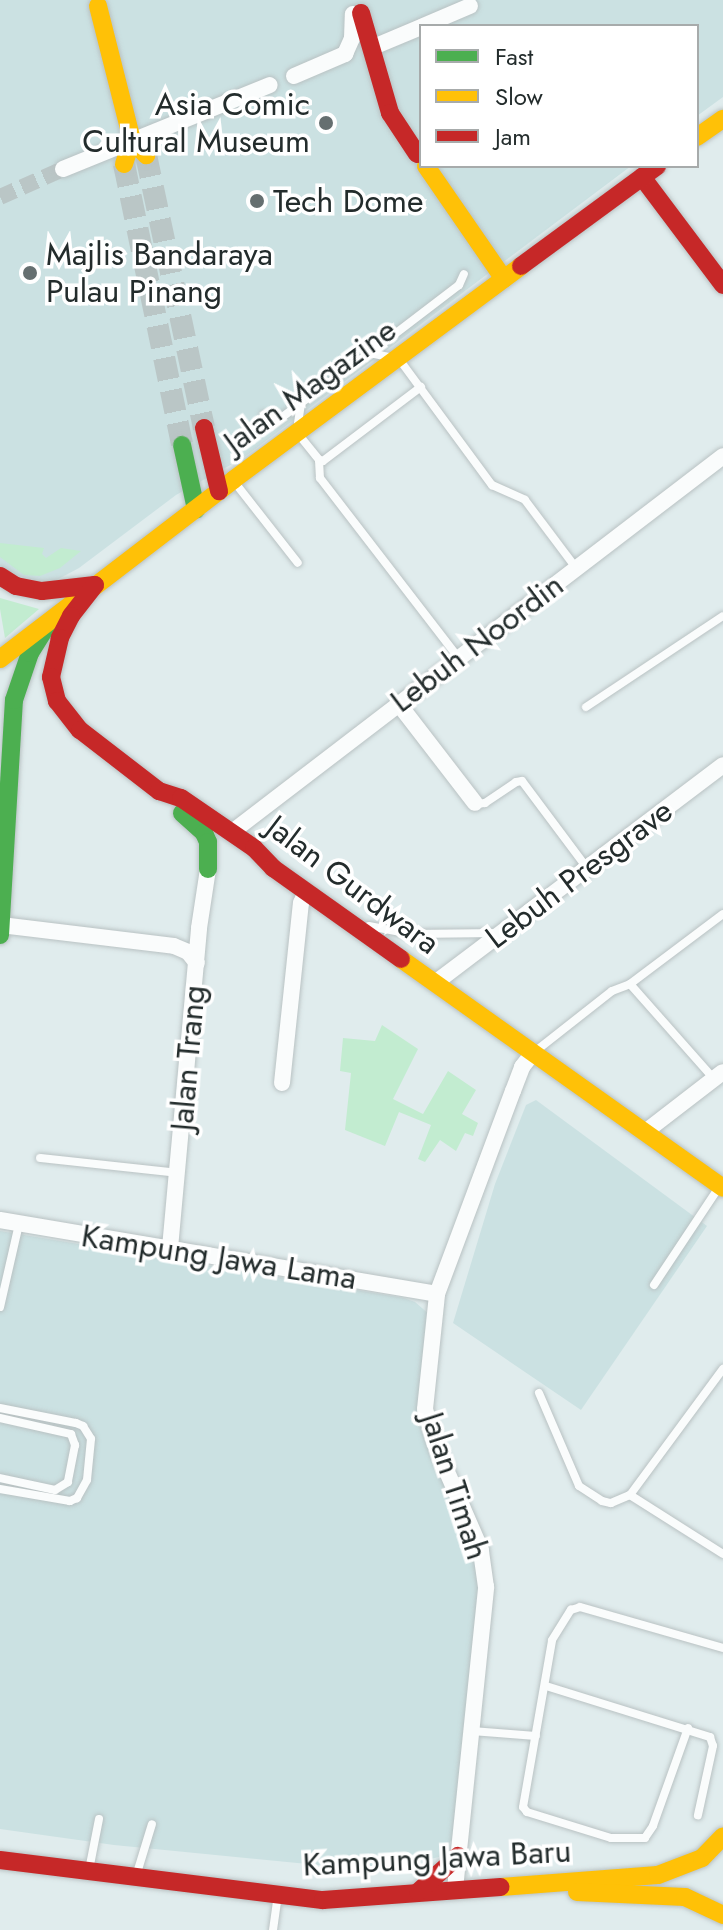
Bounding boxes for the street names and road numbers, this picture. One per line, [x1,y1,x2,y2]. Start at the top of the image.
street label: Jalan Magazine [216,311,404,461]
street label: Lebuh Noordin [383,566,571,720]
street label: Lebuh Presgrave [478,791,680,957]
street label: Jalan Gurdwara [259,808,447,962]
street label: Jalan Trang [163,984,213,1132]
street label: Kampung Jawa Lama [79,1216,359,1298]
street label: Jalan Timah [413,1408,497,1564]
street label: Kampung Jawa Baru [302,1832,572,1884]

